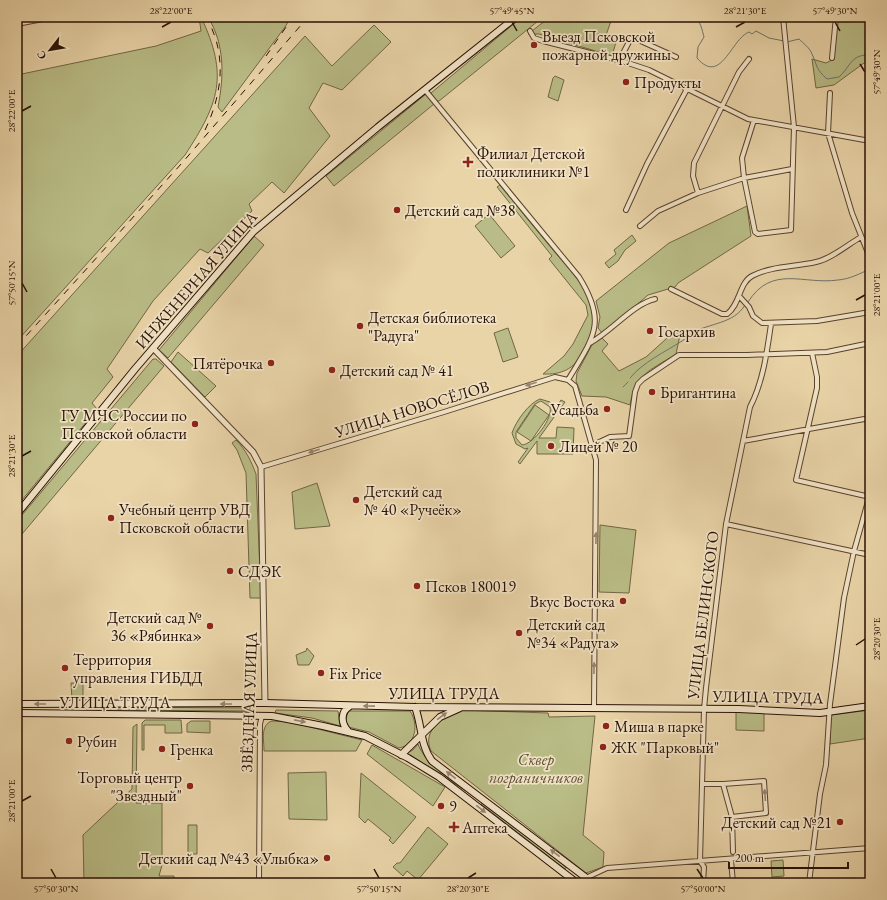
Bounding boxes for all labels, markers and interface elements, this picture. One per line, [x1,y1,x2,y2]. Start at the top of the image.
text: 28°22'00"E [150,4,193,17]
text: 57°49'45"N [490,4,535,17]
text: 28°21'30"E [724,4,767,17]
text: 57°49'30"N [813,4,858,17]
place label: Выезд Псковской пожарной дружины [542,26,671,65]
north arrow [30,30,70,70]
marker: Выезд Псковской пожарной дружины [529,40,539,50]
text: С [33,48,49,62]
text: 57°49'30"N [870,49,883,94]
place label: Продукты [634,72,702,93]
marker: Продукты [621,77,631,87]
text: 28°22'00"E [5,89,18,132]
place label: Филиал Детской поликлиники №1 [477,143,590,182]
marker: Филиал Детской поликлиники №1 [462,156,474,168]
place label: Детский сад №38 [405,200,516,221]
marker: Детский сад №38 [392,205,402,215]
street label: ИНЖЕНЕРНАЯ УЛИЦА [130,206,262,353]
text: 57°50'15"N [5,260,18,305]
text: 28°21'00"E [870,273,883,316]
place label: Детская библиотека "Радуга" [368,307,497,346]
marker: Детская библиотека "Радуга" [355,321,365,331]
place label: Госархив [658,321,715,342]
marker: Госархив [645,326,655,336]
place label: Пятёрочка [193,353,264,374]
marker: Пятёрочка [266,358,276,368]
place label: Детский сад № 41 [340,360,454,381]
marker: Детский сад № 41 [327,365,337,375]
street label: УЛИЦА НОВОСЁЛОВ [331,376,492,443]
one-way arrow [525,381,537,387]
place label: Бригантина [660,382,737,403]
marker: Бригантина [647,387,657,397]
place label: Усадьба [549,399,600,420]
marker: Усадьба [602,404,612,414]
place label: ГУ МЧС России по Псковской области [61,405,188,444]
marker: ГУ МЧС России по Псковской области [190,419,200,429]
text: 28°21'30"E [5,434,18,477]
place label: Лицей № 20 [559,436,638,457]
marker: Лицей № 20 [546,441,556,451]
one-way arrow [307,448,319,454]
place label: Детский сад № 40 «Ручеёк» [364,481,462,520]
marker: Детский сад № 40 «Ручеёк» [351,495,361,505]
place label: Учебный центр УВД Псковской области [118,499,250,538]
marker: Учебный центр УВД Псковской области [106,513,116,523]
street label: УЛИЦА БЕЛИНСКОГО [682,530,724,701]
one-way arrow [592,532,599,544]
place label: СДЭК [238,561,282,582]
marker: СДЭК [225,566,235,576]
place label: Псков 180019 [425,576,516,597]
marker: Псков 180019 [412,581,422,591]
place label: Вкус Востока [530,591,616,612]
marker: Вкус Востока [618,596,628,606]
place label: Детский сад № 36 «Рябинка» [107,607,202,646]
place label: Детский сад №34 «Радуга» [527,614,619,653]
text: 28°20'30"E [870,617,883,660]
marker: Детский сад № 36 «Рябинка» [205,621,215,631]
marker: Детский сад №34 «Радуга» [514,628,524,638]
street label: ЗВЁЗДНАЯ УЛИЦА [236,630,262,773]
place label: Территория управления ГИБДД [73,649,203,688]
one-way arrow [591,661,597,674]
marker: Территория управления ГИБДД [60,663,70,673]
place label: Fix Price [329,663,382,684]
marker: Fix Price [316,668,326,678]
street label: УЛИЦА ТРУДА [388,683,500,704]
street label: УЛИЦА ТРУДА [711,686,825,708]
street label: УЛИЦА ТРУДА [59,692,171,713]
one-way arrow [33,701,46,707]
one-way arrow [219,701,232,707]
one-way arrow [362,703,375,709]
one-way arrow [436,712,447,720]
place label: Миша в парке [614,716,704,737]
one-way arrow [294,718,306,724]
marker: Миша в парке [601,721,611,731]
place label: Рубин [77,731,117,752]
marker: Рубин [64,736,74,746]
place label: ЖК "Парковый" [610,737,719,758]
place label: Гренка [170,739,214,760]
marker: ЖК "Парковый" [598,742,608,752]
marker: Гренка [157,744,167,754]
park label: Сквер пограничников [489,749,583,788]
place label: Торговый центр "Звездный" [77,767,182,806]
one-way arrow [446,771,456,779]
text: 28°21'00"E [5,779,18,822]
marker: Торговый центр "Звездный" [185,781,195,791]
one-way arrow [761,789,768,801]
place label: 9 [449,796,457,817]
marker: 9 [436,801,446,811]
one-way arrow [475,805,486,813]
place label: Детский сад №21 [722,812,832,833]
place label: Аптека [461,817,508,838]
marker: Детский сад №21 [835,817,845,827]
marker: Аптека [449,822,459,832]
scale bar [729,844,848,870]
place label: Детский сад №43 «Улыбка» [139,848,319,869]
one-way arrow [549,849,560,857]
text: 200 m [735,850,765,866]
marker: Детский сад №43 «Улыбка» [322,853,332,863]
text: 57°50'30"N [34,882,79,895]
text: 57°50'15"N [357,882,402,895]
text: 28°20'30"E [447,882,490,895]
text: 57°50'00"N [681,882,726,895]

